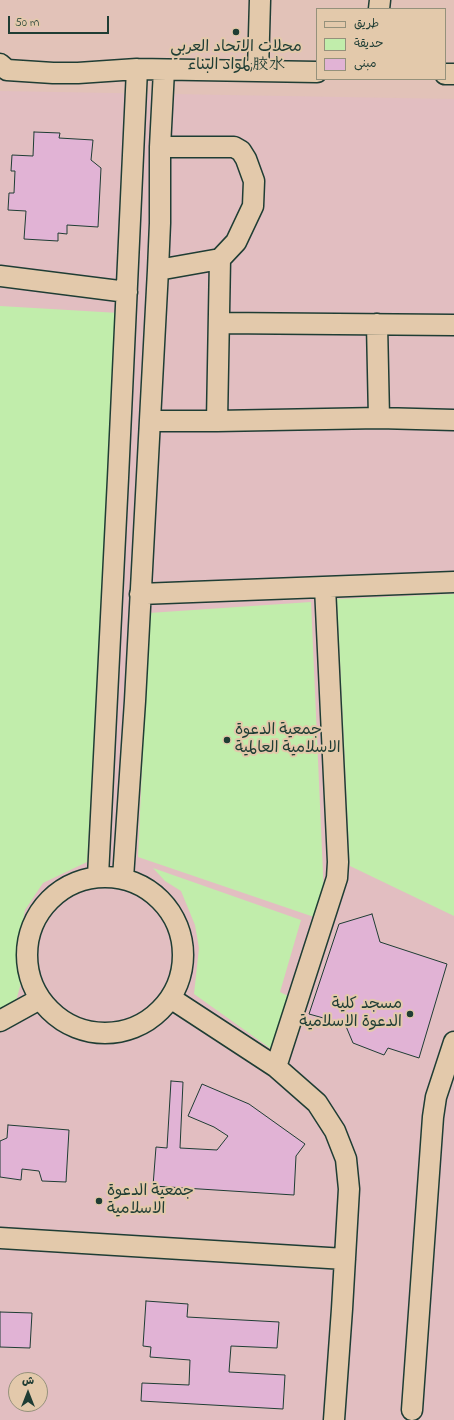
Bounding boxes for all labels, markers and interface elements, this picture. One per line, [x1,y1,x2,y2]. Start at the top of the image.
scale bar [10,8,111,34]
legend [316,8,446,80]
text: 50 m [15,14,39,32]
text: طريق [354,15,379,33]
marker: محلات الاتحاد العربي لمواد البناء;胶水 [231,27,241,37]
text: حديقة [354,35,383,53]
place label: محلات الاتحاد العربي لمواد البناء;胶水 [170,38,302,76]
text: مبنى [354,55,377,73]
place label: جمعية الدعوة الاسلامية العالمية [235,721,341,759]
marker: جمعية الدعوة الاسلامية العالمية [222,735,232,745]
place label: مسجد كلية الدعوة الاسلامية [299,995,402,1033]
marker: مسجد كلية الدعوة الاسلامية [405,1009,415,1019]
place label: جمعية الدعوة الاسلامية [107,1182,194,1220]
marker: جمعية الدعوة الاسلامية [94,1196,104,1206]
north arrow [8,1372,48,1412]
text: ش [22,1373,34,1389]

